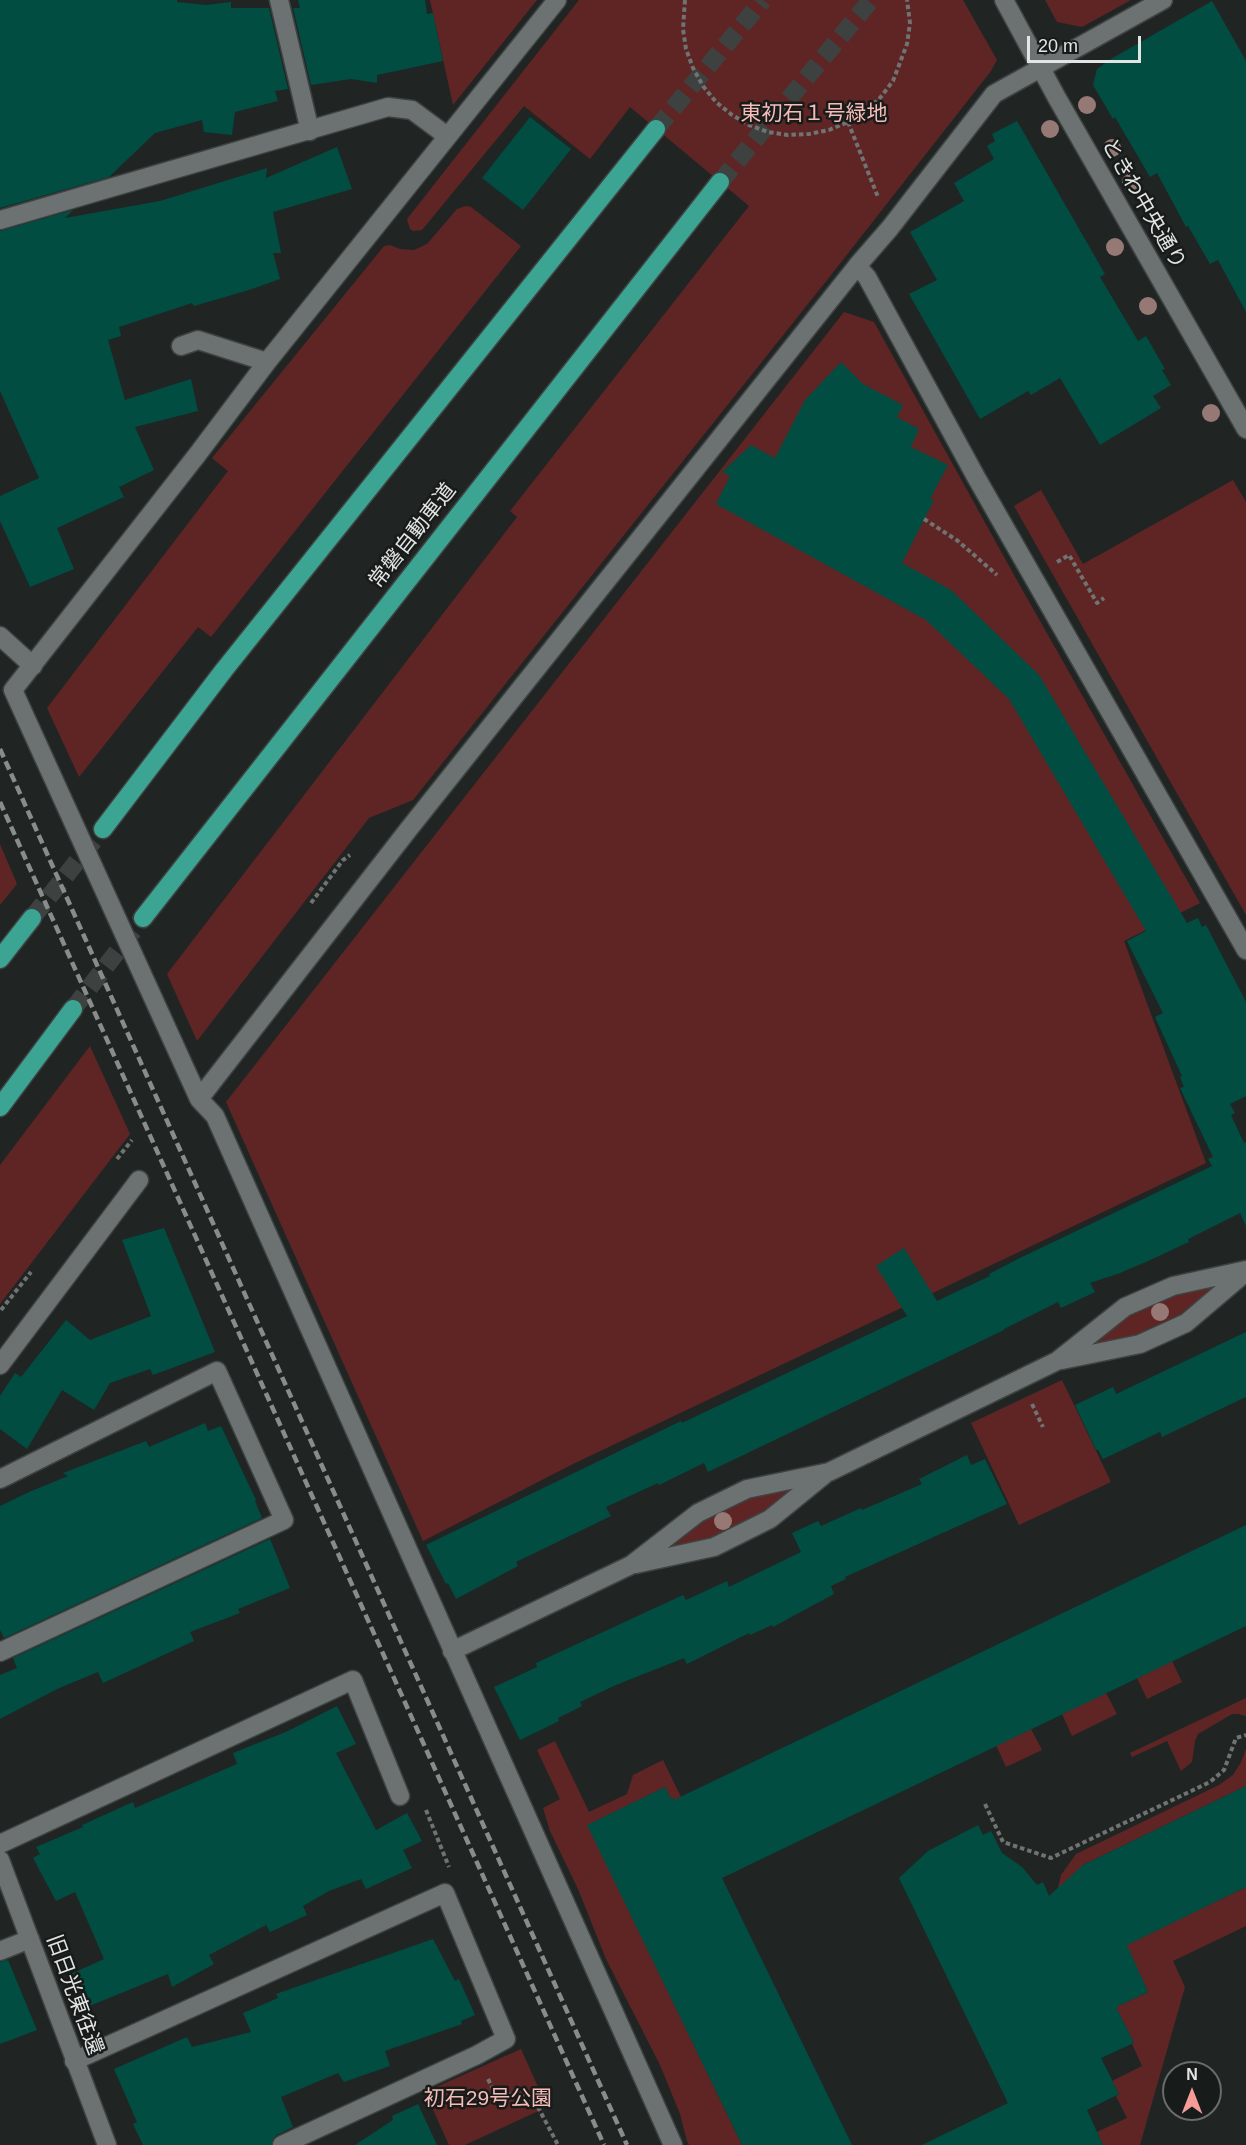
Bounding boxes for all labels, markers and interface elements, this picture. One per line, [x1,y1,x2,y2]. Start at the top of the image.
scale bar [1030,24,1144,62]
text: 20 m [1038,36,1078,56]
park label: 東初石１号緑地 [741,101,887,127]
street label: ときわ中央通り [1095,134,1191,274]
street label: 常磐自動車道 [364,479,462,593]
street label: 旧日光東往還 [41,1931,107,2059]
north arrow [1162,2061,1222,2121]
text: N [1186,2066,1198,2083]
park label: 初石29号公園 [424,2086,552,2112]

